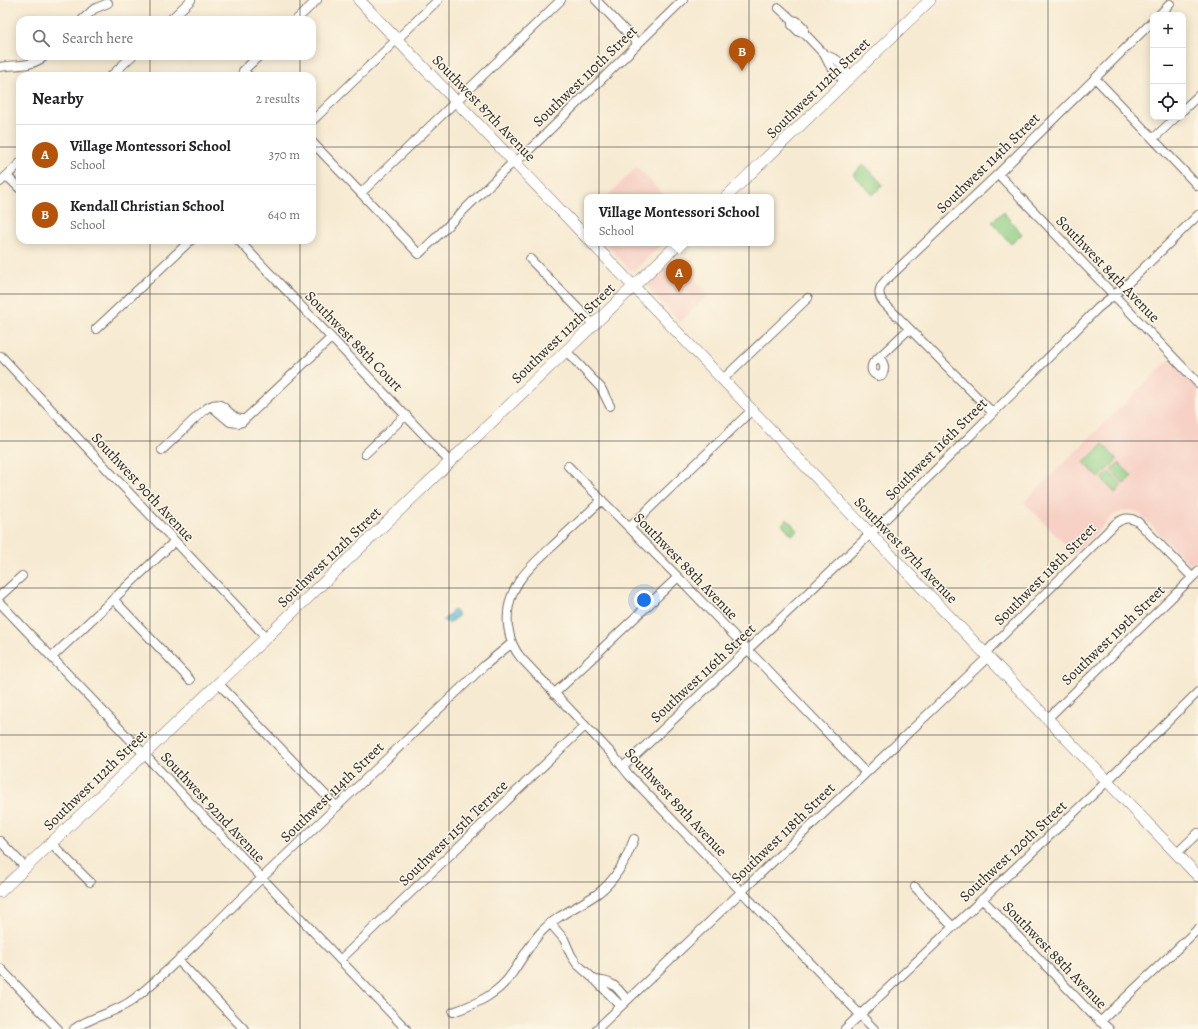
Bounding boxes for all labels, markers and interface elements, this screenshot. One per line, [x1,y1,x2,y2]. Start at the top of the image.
map controls [1150,12,1186,120]
button: + [1150,12,1186,48]
search box [16,16,316,60]
street label: Southwest 110th Street [528,21,642,131]
icon: search [30,27,52,49]
text: Search here [62,28,133,48]
street label: Southwest 112th Street [762,33,874,143]
pin: B [729,38,755,71]
button: − [1150,48,1186,84]
street label: Southwest 87th Avenue [428,50,540,166]
button: locate [1150,84,1186,120]
text: Nearby [32,87,83,110]
text: 2 results [256,90,300,107]
street label: Southwest 114th Street [932,108,1044,218]
text: Village Montessori School [70,136,231,156]
text: A [41,146,49,163]
text: 370 m [269,146,300,163]
text: School [70,156,105,173]
popup [584,194,774,246]
text: Kendall Christian School [70,196,224,216]
text: Village Montessori School [599,202,759,222]
text: B [41,206,49,223]
text: 640 m [268,206,300,223]
street label: Southwest 84th Avenue [1052,211,1165,327]
text: School [70,216,105,233]
text: School [599,222,634,239]
pin: A [666,259,692,292]
street label: Southwest 112th Street [507,278,619,388]
street label: Southwest 88th Court [301,286,407,396]
street label: Southwest 116th Street [881,393,992,504]
street label: Southwest 90th Avenue [87,428,199,546]
street label: Southwest 87th Avenue [850,492,962,608]
street label: Southwest 112th Street [273,502,385,612]
street label: Southwest 88th Avenue [629,508,743,624]
street label: Southwest 118th Street [989,518,1101,630]
street label: Southwest 119th Street [1057,580,1169,690]
your location [634,590,654,610]
street label: Southwest 116th Street [646,619,760,727]
street label: Southwest 112th Street [39,725,151,835]
street label: Southwest 114th Street [276,737,388,847]
street label: Southwest 89th Avenue [620,743,732,861]
street label: Southwest 92nd Avenue [156,747,270,867]
street label: Southwest 115th Terrace [394,775,512,890]
street label: Southwest 118th Street [727,778,839,888]
street label: Southwest 120th Street [955,796,1071,906]
street label: Southwest 88th Avenue [998,897,1112,1013]

